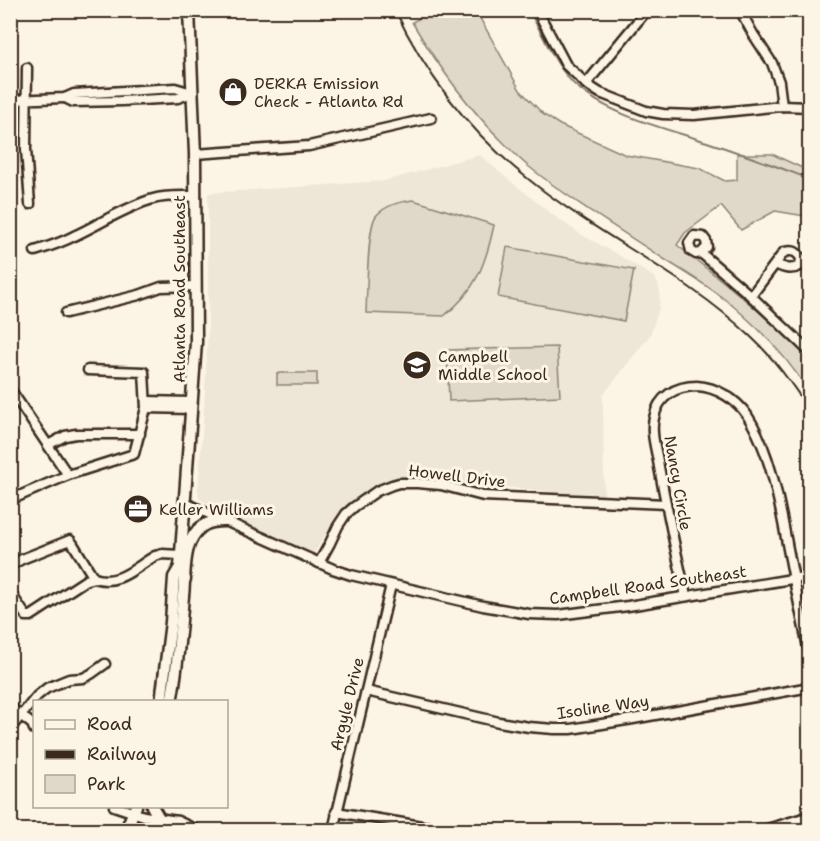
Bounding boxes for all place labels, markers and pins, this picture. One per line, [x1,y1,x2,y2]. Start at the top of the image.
place label: DERKA Emission Check - Atlanta Rd [254,73,403,112]
shop icon: DERKA Emission Check - Atlanta Rd [217,76,249,108]
place label: Campbell Middle School [438,346,548,385]
school or university icon: Campbell Middle School [401,349,433,381]
office icon: Keller Williams [122,493,154,525]
place label: Keller Williams [159,499,274,520]

